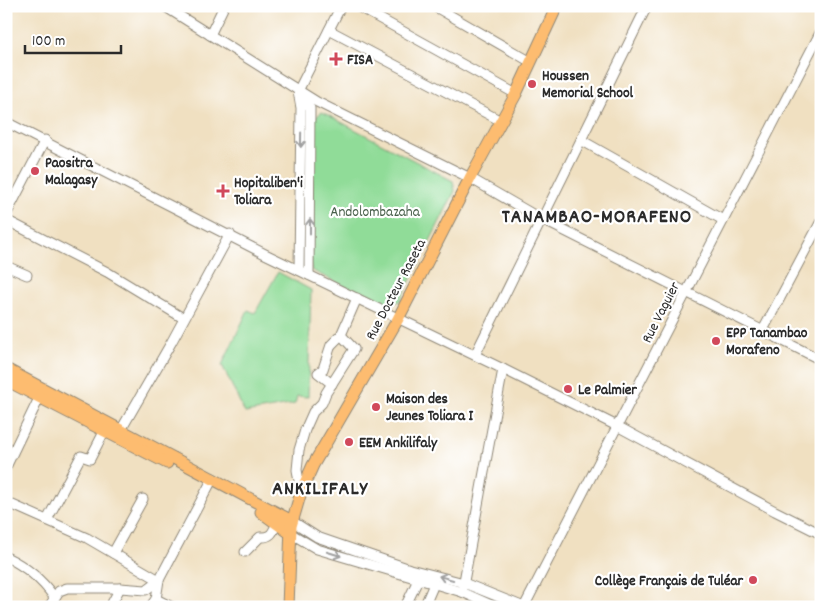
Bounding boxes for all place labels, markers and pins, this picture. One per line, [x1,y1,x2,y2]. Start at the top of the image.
place label: FISA [347,50,373,72]
marker: FISA [329,52,343,66]
place label: Houssen Memorial School [542,66,634,105]
marker: Houssen Memorial School [526,78,538,90]
place label: Paositra Malagasy [45,153,98,192]
marker: Paositra Malagasy [29,165,41,177]
place label: Hopitaliben'i Toliara [234,173,303,212]
marker: Hopitaliben'i Toliara [216,184,230,198]
place label: EPP Tanambao Morafeno [726,323,808,362]
marker: EPP Tanambao Morafeno [710,335,722,347]
place label: Le Palmier [578,380,637,402]
marker: Le Palmier [562,383,574,395]
place label: Maison des Jeunes Toliara I [386,389,474,428]
marker: Maison des Jeunes Toliara I [370,401,382,413]
place label: EEM Ankilifaly [359,433,438,455]
marker: EEM Ankilifaly [343,436,355,448]
place label: Collège Français de Tuléar [595,571,743,593]
marker: Collège Français de Tuléar [747,574,759,586]

